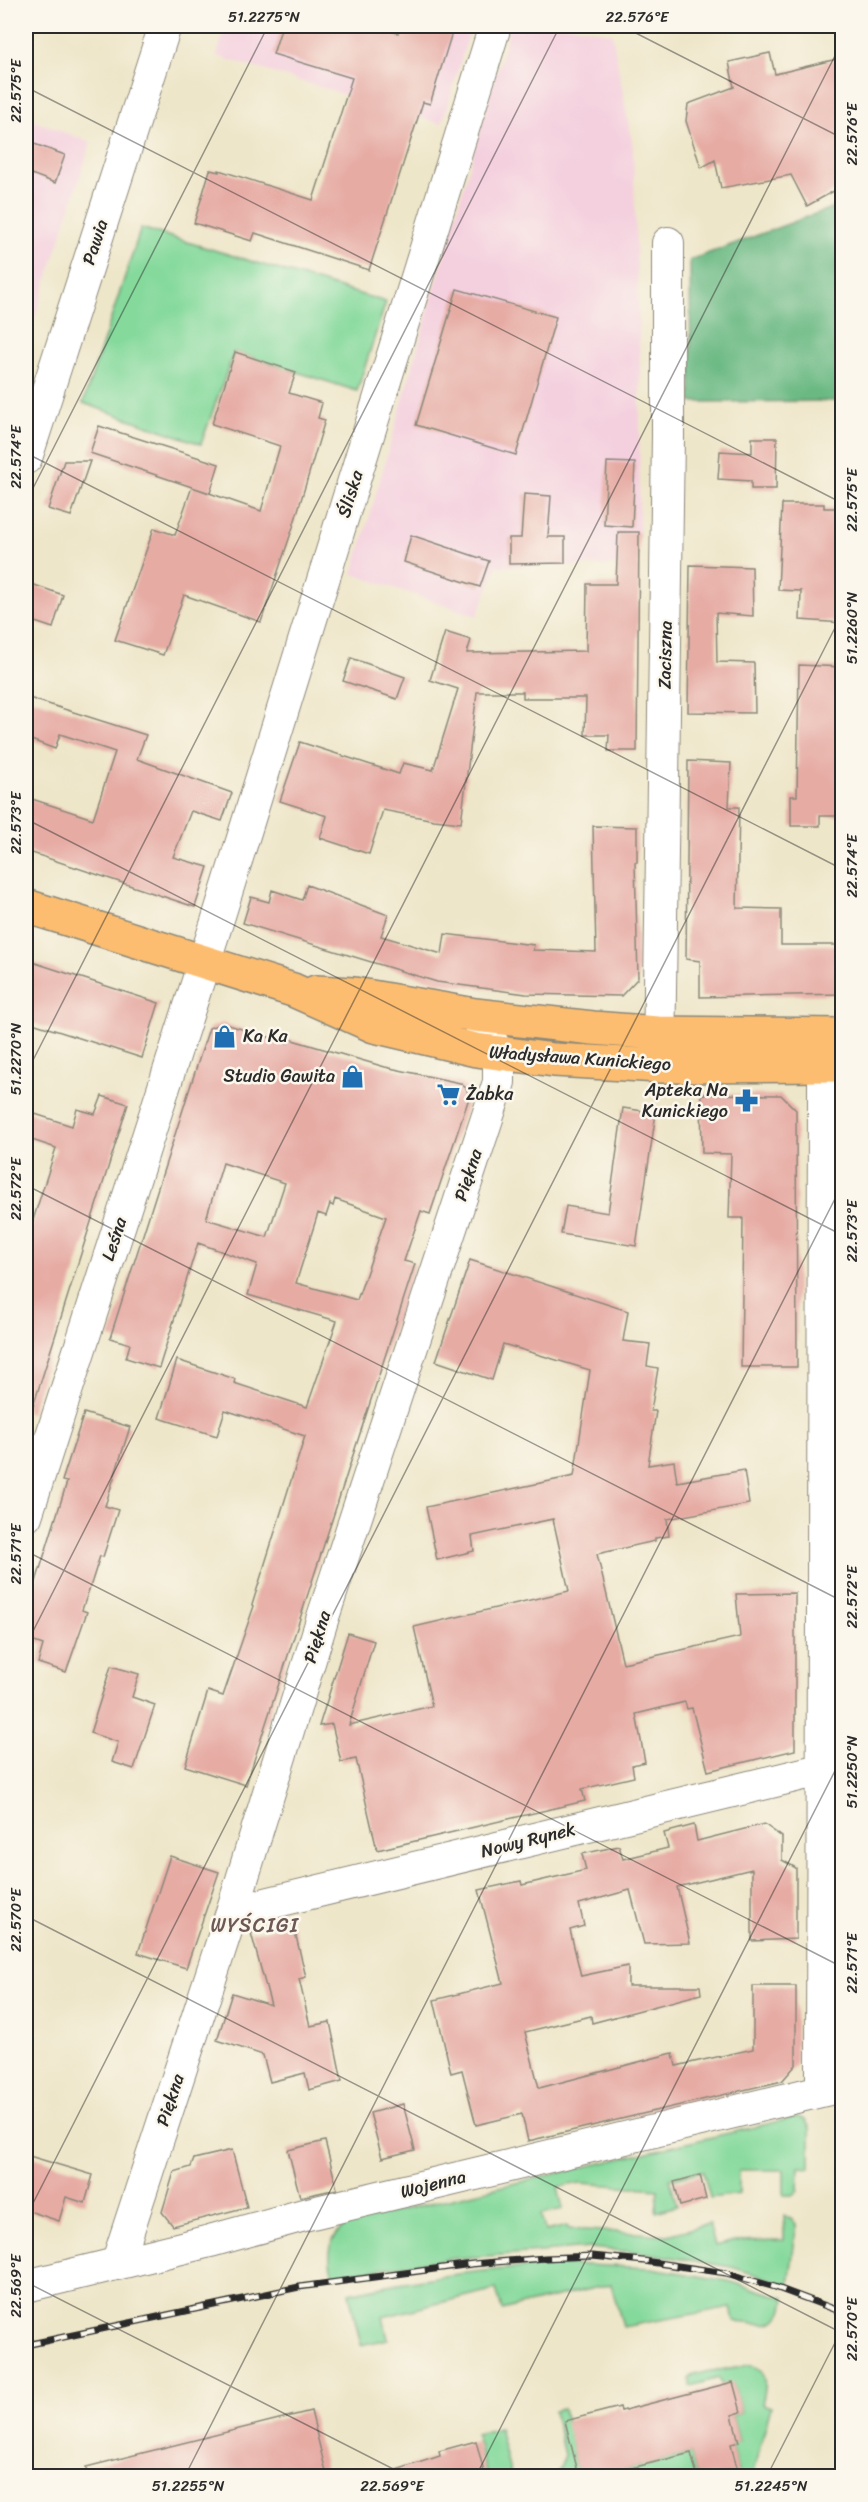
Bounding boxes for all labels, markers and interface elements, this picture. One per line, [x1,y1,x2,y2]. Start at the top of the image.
text: 51.2275°N [228,4,301,30]
text: 22.576°E [606,4,670,30]
text: 22.575°E [3,58,29,123]
text: 22.576°E [839,101,865,165]
street label: Pawia [73,215,117,269]
text: 22.574°E [3,423,29,489]
street label: Śliska [328,465,373,522]
text: 22.575°E [839,467,865,532]
text: 51.2260°N [839,591,865,664]
street label: Zaciszna [648,621,682,689]
text: 22.573°E [3,790,29,854]
text: 22.574°E [839,832,865,898]
place label: Ka Ka [243,1020,289,1052]
text: 51.2270°N [3,1022,29,1095]
shop icon: Ka Ka [212,1023,238,1049]
street label: Władysława Kunickiego [488,1036,672,1080]
place label: Studio Gawita [224,1060,335,1092]
shop icon: Studio Gawita [340,1063,366,1089]
place label: Apteka Na Kunickiego [642,1074,728,1127]
place label: Żabka [466,1078,514,1110]
supermarket icon: Żabka [435,1081,461,1107]
pharmacy icon: Apteka Na Kunickiego [733,1087,759,1113]
street label: Piękna [445,1144,492,1205]
text: 22.572°E [3,1156,29,1220]
text: 22.573°E [839,1198,865,1262]
street label: Leśna [92,1212,136,1265]
text: 22.571°E [3,1522,29,1584]
text: 22.572°E [839,1564,865,1628]
street label: Piękna [294,1606,340,1667]
text: 51.2250°N [839,1735,865,1808]
street label: Nowy Rynek [477,1813,579,1867]
text: 22.570°E [3,1886,29,1952]
district label: WYŚCIGI [211,1908,299,1943]
text: 22.571°E [839,1931,865,1993]
street label: Piękna [147,2069,194,2130]
street label: Wojenna [397,2160,469,2208]
text: 22.569°E [3,2253,29,2318]
text: 22.570°E [839,2295,865,2361]
text: 51.2255°N [152,2473,225,2499]
text: 22.569°E [360,2473,425,2499]
text: 51.2245°N [735,2473,808,2499]

